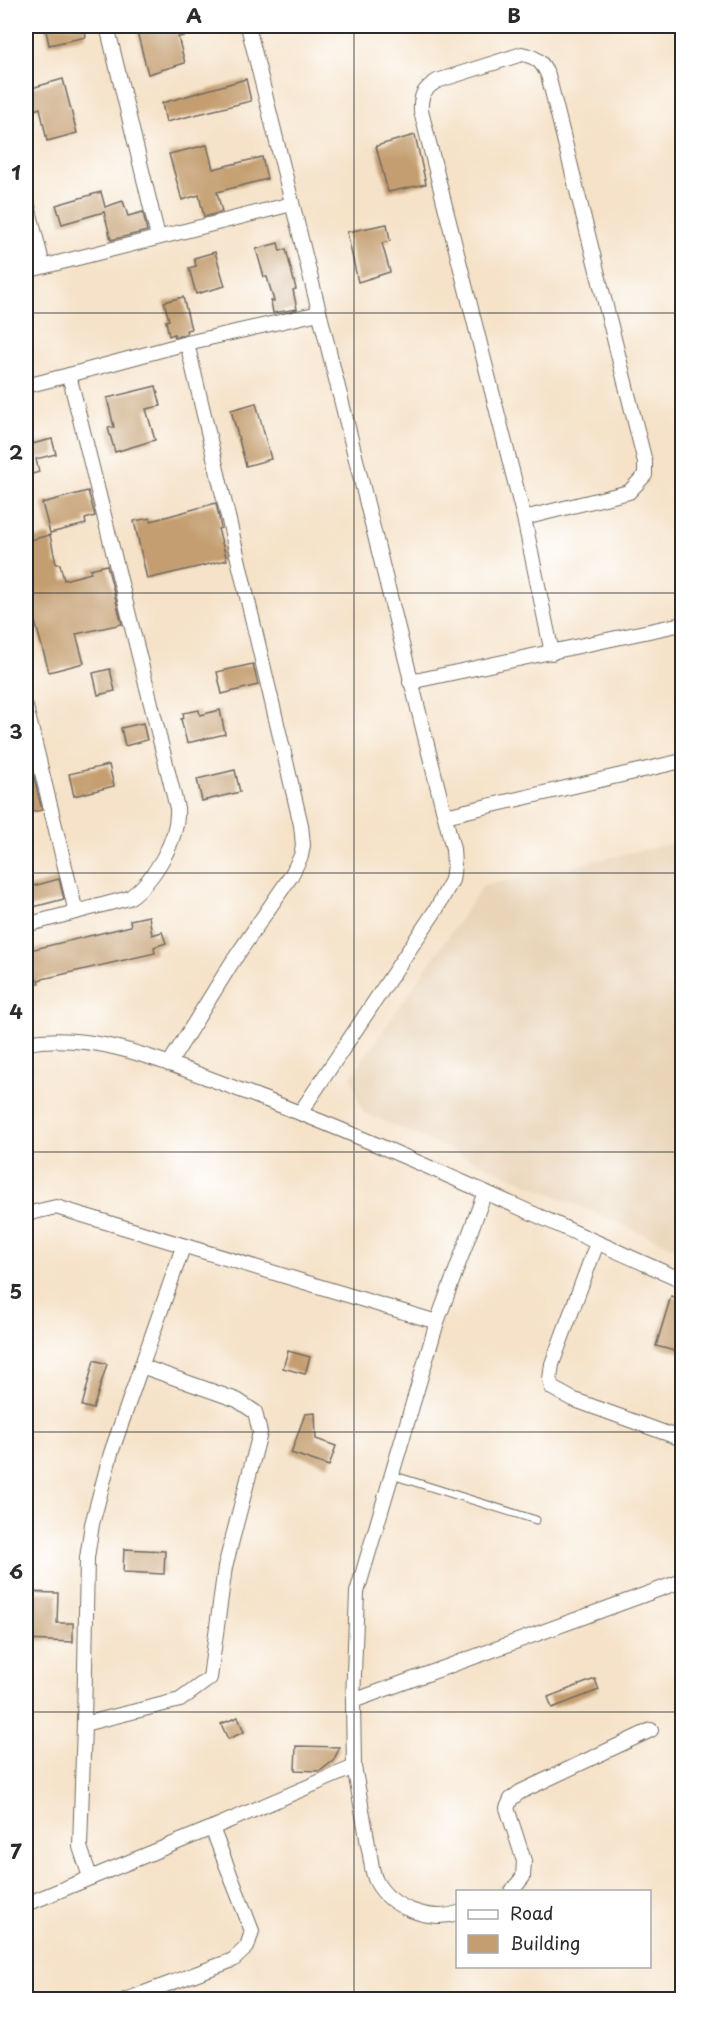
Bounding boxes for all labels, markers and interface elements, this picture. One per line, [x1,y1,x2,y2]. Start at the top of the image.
text: A [186,0,202,30]
text: B [507,0,521,30]
text: 1 [11,157,21,187]
text: 2 [9,437,23,467]
text: 3 [9,716,23,746]
text: 4 [9,996,23,1026]
text: 5 [10,1276,22,1306]
text: 6 [9,1556,23,1586]
text: 7 [10,1836,22,1866]
legend [456,1890,651,1968]
text: Road [510,1899,554,1926]
text: Building [510,1929,580,1956]

